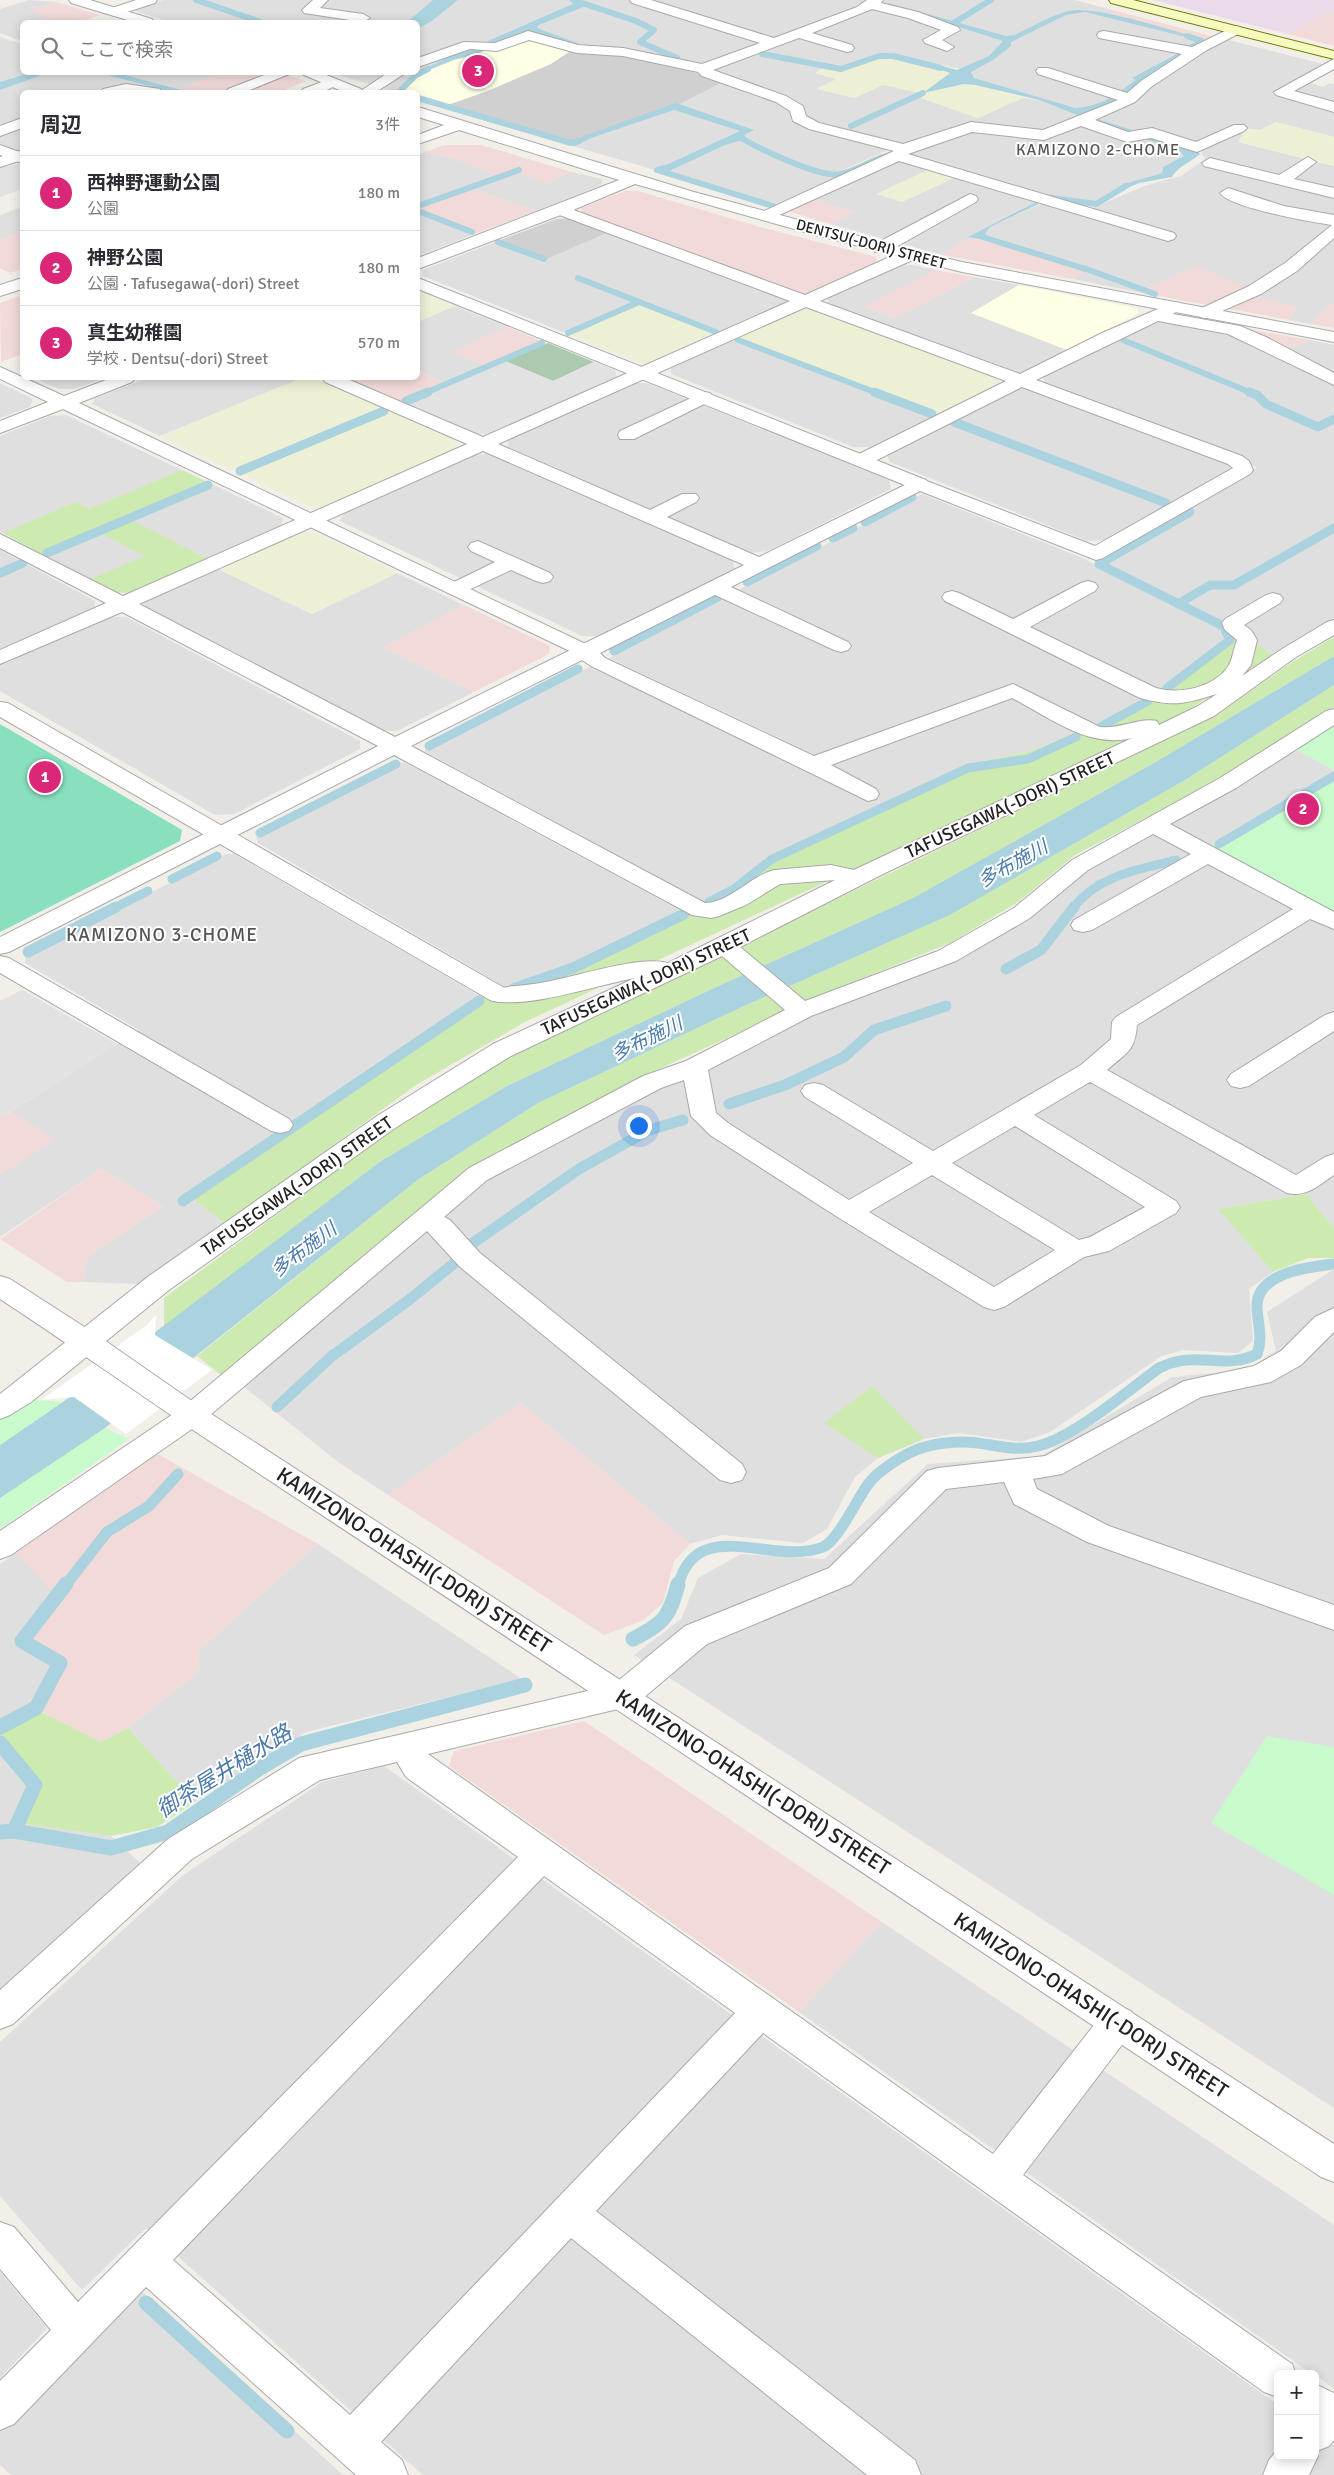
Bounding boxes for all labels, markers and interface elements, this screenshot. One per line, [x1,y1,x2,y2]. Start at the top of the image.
search box [20,20,420,75]
icon: search [38,34,66,62]
text: ここで検索 [78,38,173,62]
pin: 3 [462,52,494,90]
text: 周辺 [40,112,82,138]
text: 3件 [375,115,400,135]
district label: KAMIZONO 2-CHOME [1016,140,1180,160]
text: 西神野運動公園 [87,171,220,195]
text: 1 [52,183,60,203]
text: 180 m [358,183,400,203]
text: 公園 [87,199,119,219]
street label: DENTSU(-DORI) STREET [794,215,948,273]
text: 神野公園 [87,246,163,270]
text: 2 [52,258,60,278]
text: 180 m [358,258,400,278]
text: 公園 · Tafusegawa(-dori) Street [87,274,299,294]
text: 真生幼稚園 [87,321,182,345]
text: 3 [52,333,60,353]
text: 570 m [358,333,400,353]
text: 学校 · Dentsu(-dori) Street [87,349,268,369]
street label: TAFUSEGAWA(-DORI) STREET [902,747,1118,863]
pin: 1 [29,758,61,796]
pin: 2 [1287,790,1319,828]
water label: 多布施川 [974,834,1054,893]
district label: KAMIZONO 3-CHOME [66,923,258,947]
street label: TAFUSEGAWA(-DORI) STREET [538,924,754,1040]
water label: 多布施川 [608,1011,688,1066]
street label: TAFUSEGAWA(-DORI) STREET [197,1111,397,1261]
your location [626,1113,652,1139]
water label: 多布施川 [266,1216,343,1282]
street label: KAMIZONO-OHASHI(-DORI) STREET [272,1461,557,1659]
street label: KAMIZONO-OHASHI(-DORI) STREET [611,1683,896,1881]
water label: 御茶屋井樋水路 [152,1718,298,1823]
street label: KAMIZONO-OHASHI(-DORI) STREET [949,1906,1234,2104]
map controls [1274,2370,1319,2460]
button: + [1274,2370,1319,2415]
button: − [1274,2415,1319,2460]

